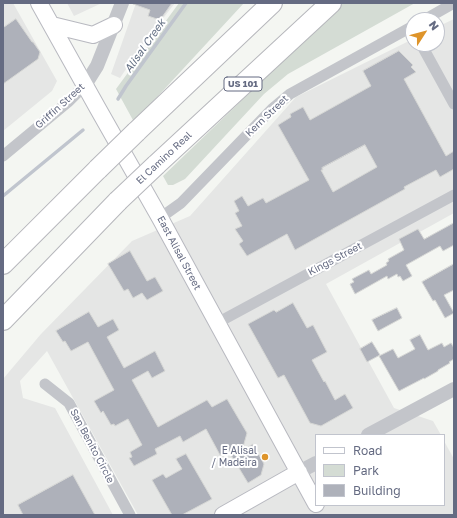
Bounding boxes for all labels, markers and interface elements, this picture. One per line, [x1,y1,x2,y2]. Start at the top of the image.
north arrow [405,12,445,52]
water label: Alisal Creek [122,17,168,75]
text: N [427,18,442,32]
road number: US 101 [224,77,262,91]
street label: Griffin Street [33,81,87,131]
street label: Kern Street [243,93,291,139]
street label: El Camino Real [134,129,194,187]
street label: East Alisal Street [154,214,204,292]
street label: Kings Street [306,240,364,278]
street label: San Benito Circle [67,407,117,485]
legend [315,434,445,506]
text: Road [353,443,382,458]
place label: E Alisal / Madeira [211,445,257,468]
marker: E Alisal / Madeira [260,452,270,462]
text: Park [353,463,379,478]
text: Building [353,483,401,498]

